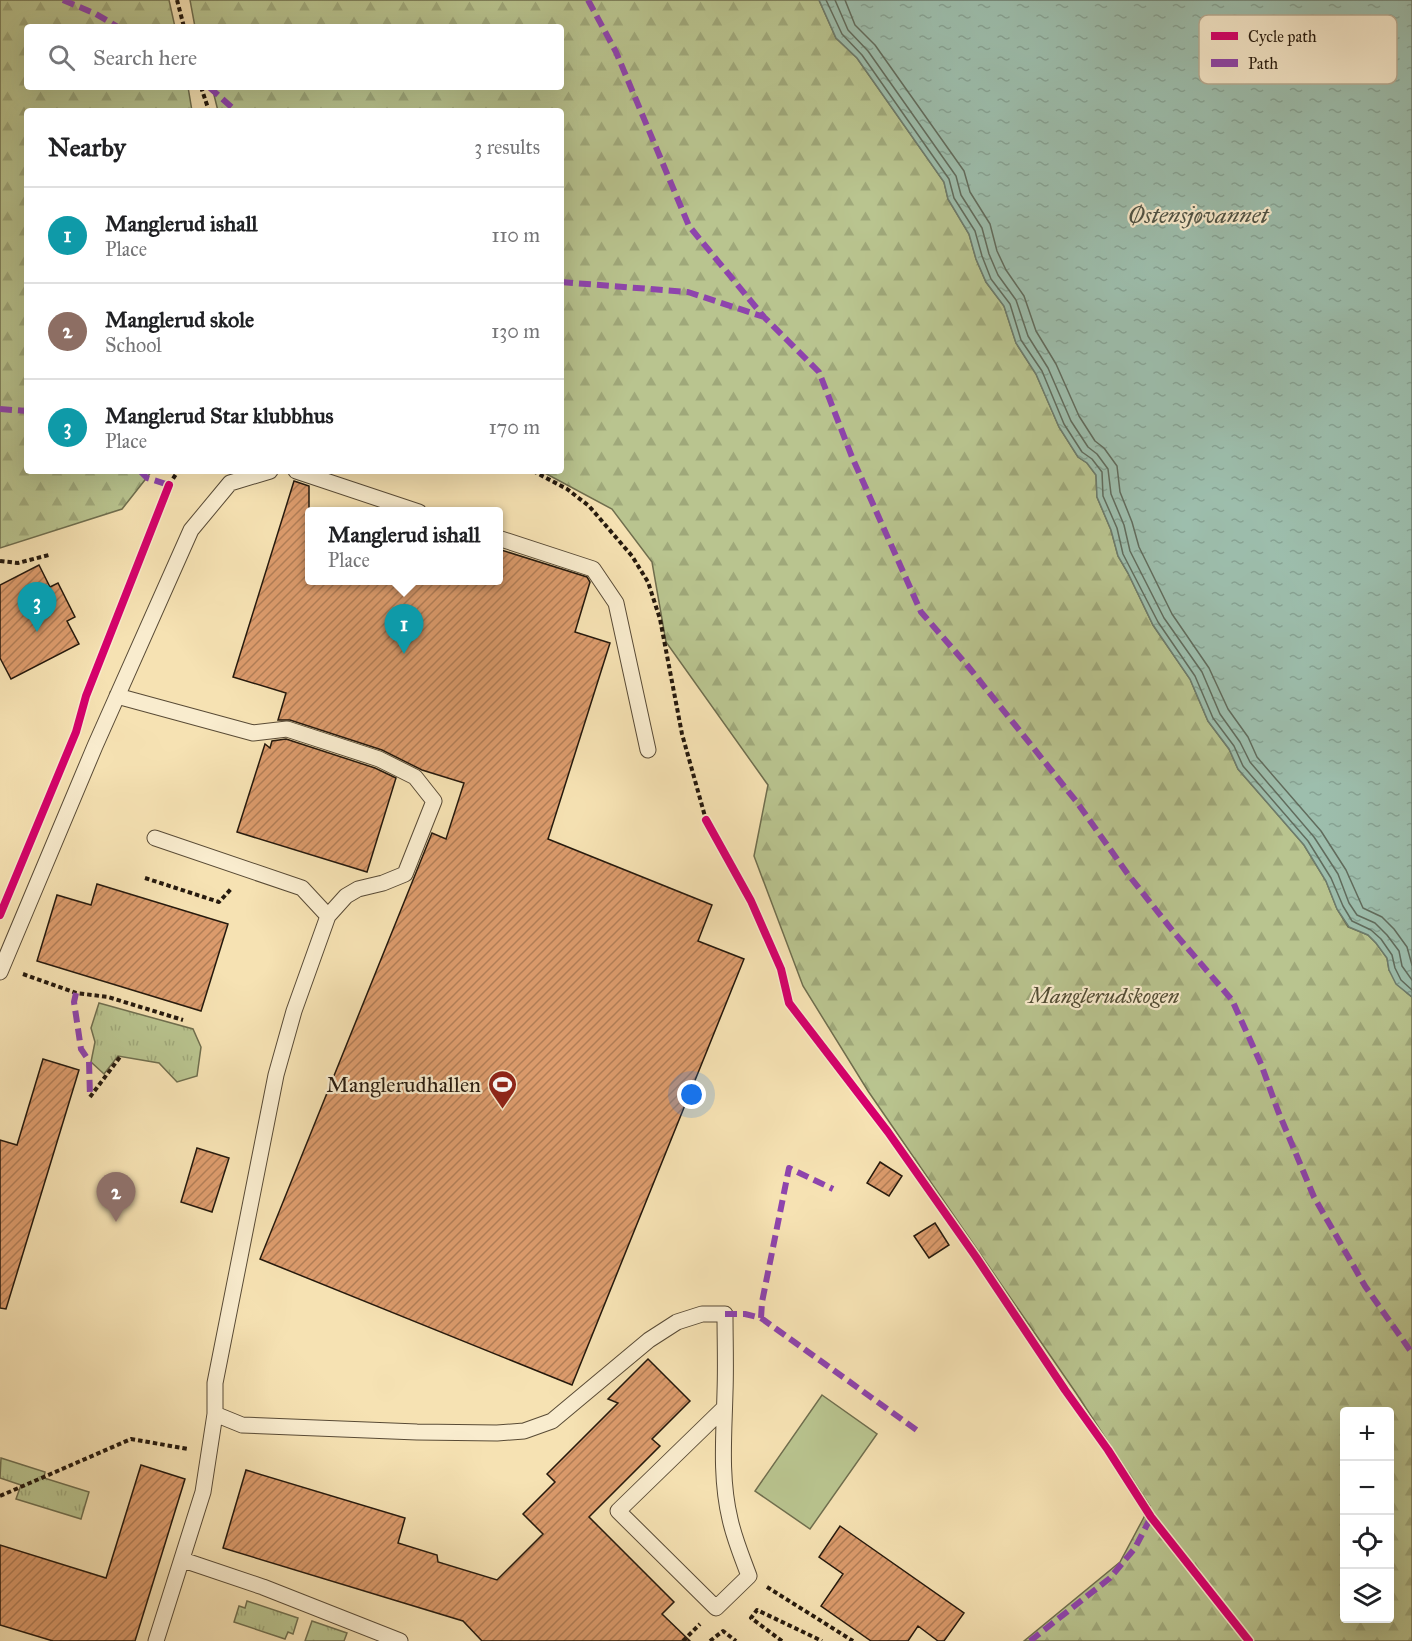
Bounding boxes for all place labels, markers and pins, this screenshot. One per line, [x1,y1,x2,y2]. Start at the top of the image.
pin: 3 [18,582,57,632]
pin: 1 [384,604,424,654]
sports icon: Manglerudhallen [486,1068,518,1110]
place label: Manglerudhallen [326,1071,481,1098]
pin: 2 [96,1172,136,1222]

